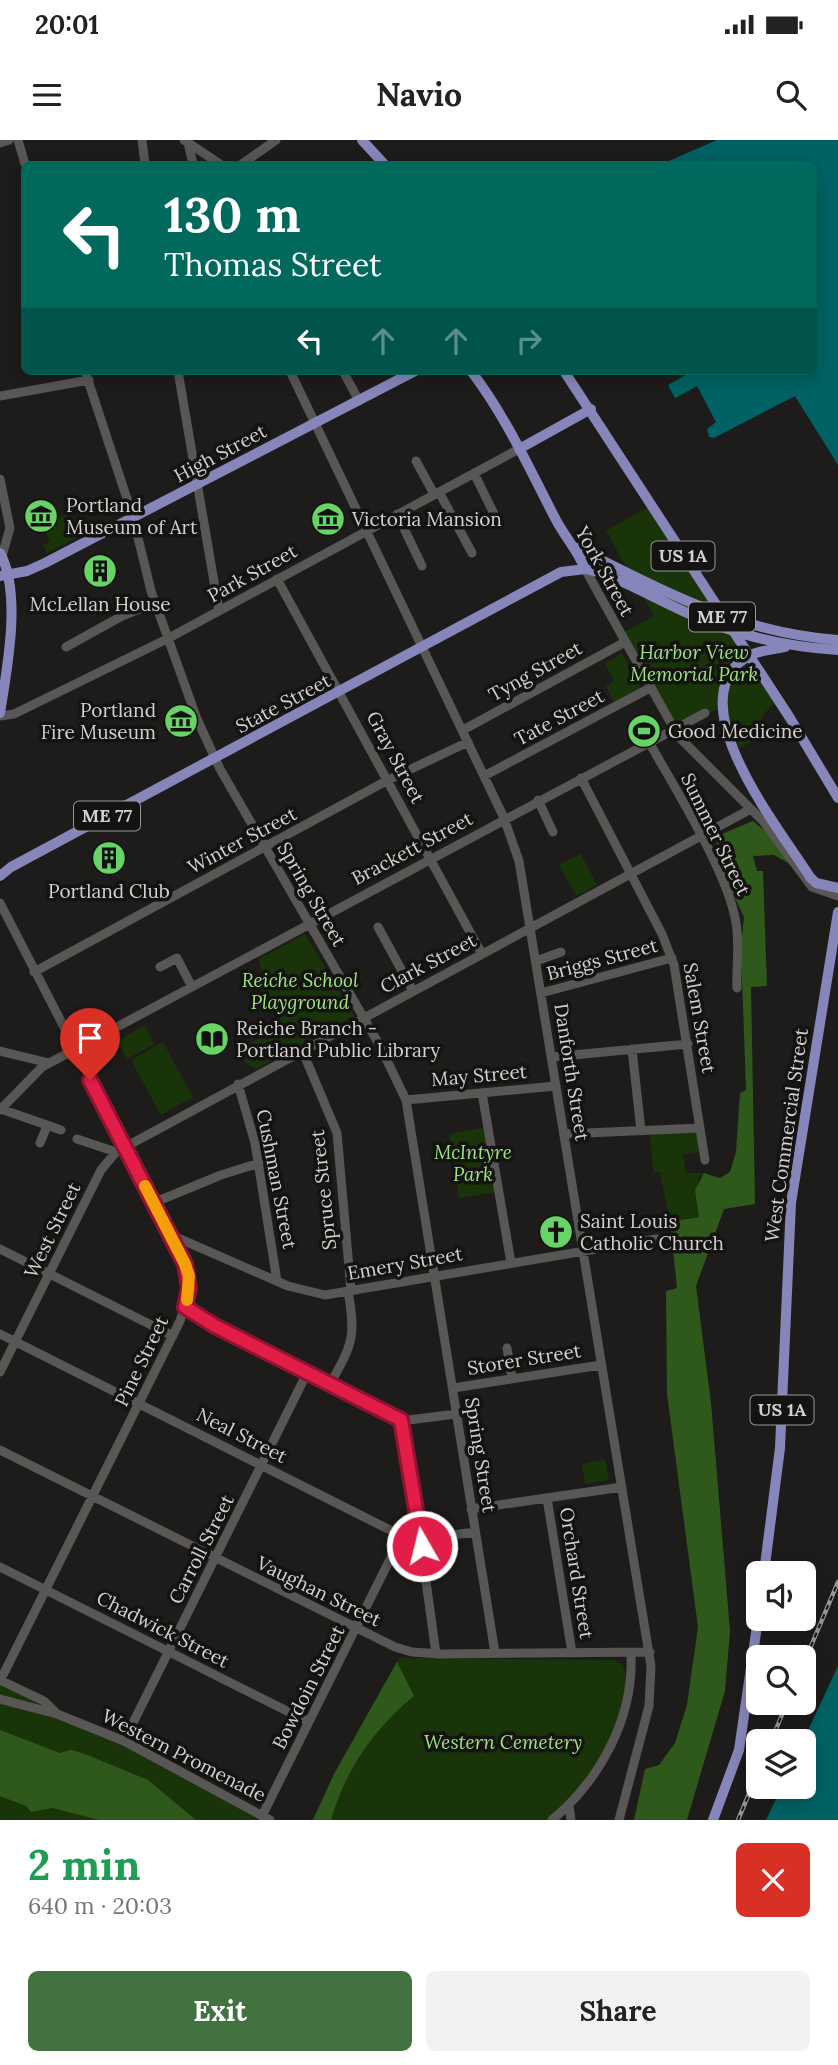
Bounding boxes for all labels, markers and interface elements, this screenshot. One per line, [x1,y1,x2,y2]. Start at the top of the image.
text: 20:01 [35,8,99,41]
text: Navio [376,74,462,115]
icon: menu [28,76,66,114]
icon: search [772,76,810,114]
text: 130 m [164,183,300,245]
icon: left [49,189,140,280]
text: Thomas Street [164,244,381,285]
icon: left [291,322,329,360]
icon: ahead [364,322,402,360]
icon: ahead [437,322,475,360]
icon: right [510,322,548,360]
street label: High Street [170,418,271,487]
place label: Portland Museum of Art [66,493,198,539]
museum icon: Portland Museum of Art [22,497,60,535]
museum icon: Victoria Mansion [309,500,347,538]
place label: Victoria Mansion [351,507,502,531]
street label: York Street [570,521,640,621]
street label: Park Street [203,538,301,607]
road number: US 1A [652,542,714,570]
building icon: McLellan House [81,552,119,590]
place label: McLellan House [30,592,170,616]
road number: ME 77 [689,602,755,631]
street label: Tyng Street [484,635,586,706]
park label: Harbor View Memorial Park [630,640,758,686]
street label: State Street [231,668,335,738]
street label: Tate Street [510,683,608,751]
place label: Portland Fire Museum [41,698,156,744]
museum icon: Portland Fire Museum [162,702,200,740]
street label: Gray Street [362,707,431,808]
sports icon: Good Medicine [625,712,663,750]
place label: Good Medicine [668,719,803,743]
street label: Summer Street [676,769,756,900]
street label: Winter Street [183,801,301,879]
road number: ME 77 [74,802,140,830]
street label: Brackett Street [347,806,477,890]
street label: Spring Street [272,838,352,951]
building icon: Portland Club [90,839,128,877]
place label: Portland Club [48,879,170,903]
street label: Clark Street [376,927,481,998]
street label: Briggs Street [544,933,661,985]
street label: Salem Street [678,961,722,1076]
park label: Reiche School Playground [242,968,359,1014]
street label: Danforth Street [549,1002,595,1143]
pin [60,1008,120,1080]
place label: Reiche Branch - Portland Public Library [236,1016,440,1062]
icon: arrive [71,1019,109,1057]
library icon: Reiche Branch - Portland Public Library [193,1020,231,1058]
street label: West Commercial Street [759,1026,813,1243]
street label: May Street [430,1059,528,1091]
street label: Cushman Street [252,1107,302,1252]
street label: Spruce Street [305,1128,341,1251]
park label: McIntyre Park [434,1140,512,1186]
street label: West Street [19,1178,86,1282]
place label: Saint Louis Catholic Church [580,1209,724,1255]
church icon: Saint Louis Catholic Church [537,1213,575,1251]
street label: Emery Street [346,1241,465,1285]
street label: Pine Street [109,1311,173,1410]
street label: Storer Street [466,1338,583,1380]
road number: US 1A [750,1395,814,1424]
street label: Spring Street [460,1396,502,1515]
street label: Neal Street [193,1402,292,1468]
street label: Carroll Street [163,1490,239,1608]
street label: Orchard Street [555,1506,599,1641]
position arrow [385,1509,459,1583]
street label: Vaughan Street [252,1550,386,1632]
map controls [746,1561,816,1799]
button: sound [746,1561,816,1631]
street label: Chadwick Street [93,1585,234,1673]
street label: Bowdoin Street [266,1620,350,1753]
button: search [746,1645,816,1715]
street label: Western Promenade [98,1703,270,1807]
button: layers [746,1729,816,1799]
park label: Western Cemetery [424,1730,582,1754]
text: 2 min [28,1838,141,1892]
button: close [736,1843,810,1917]
text: 640 m · 20:03 [28,1891,172,1920]
button: Exit [28,1971,412,2051]
button: Share [426,1971,810,2051]

